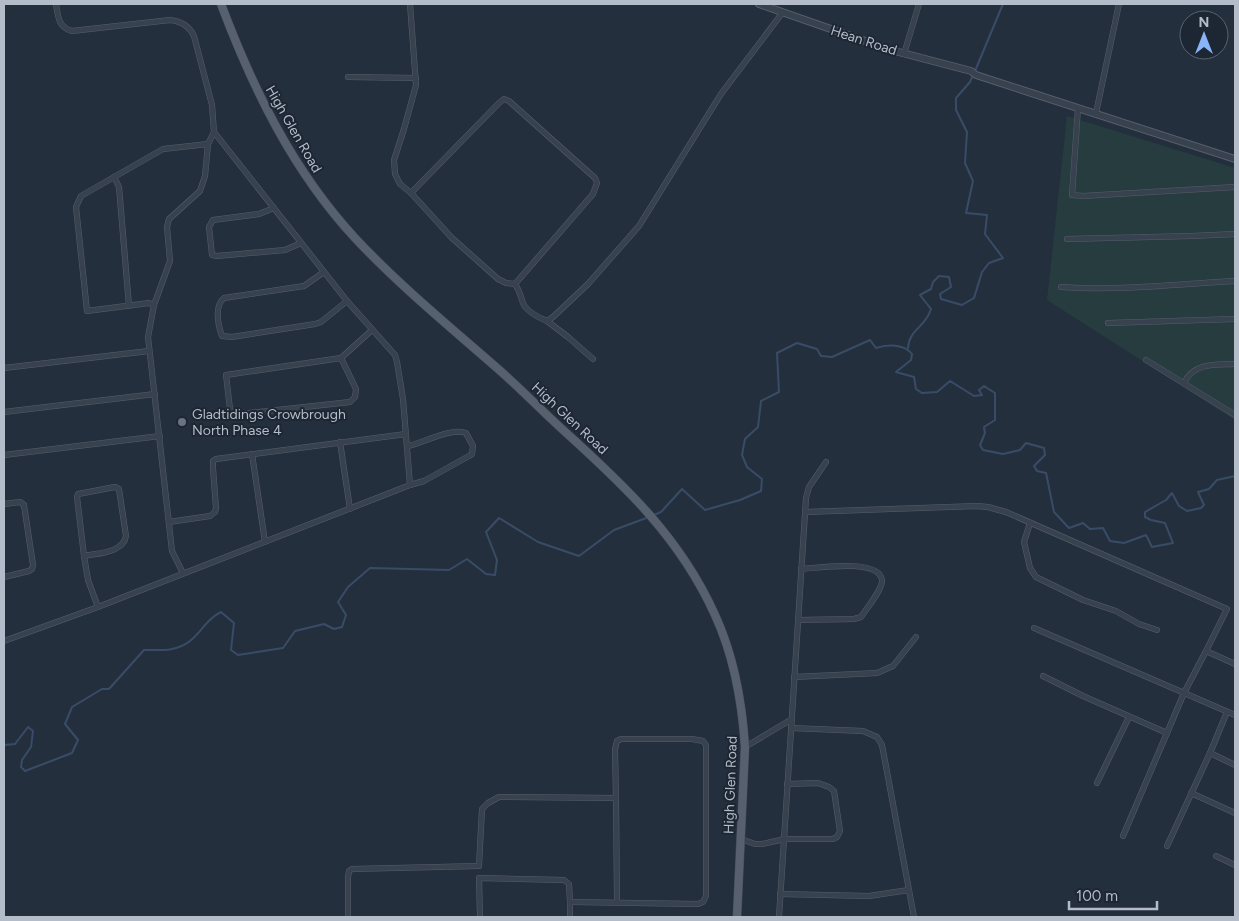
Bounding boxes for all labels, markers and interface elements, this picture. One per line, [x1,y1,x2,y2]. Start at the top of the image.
north arrow [1179,10,1229,60]
text: N [1199,14,1209,31]
street label: Hean Road [829,22,899,59]
street label: High Glen Road [262,83,325,176]
street label: High Glen Road [528,379,611,458]
place label: Gladtidings Crowbrough North Phase 4 [192,406,346,439]
marker: Gladtidings Crowbrough North Phase 4 [176,416,188,428]
street label: High Glen Road [720,736,741,834]
scale bar [1069,878,1156,910]
text: 100 m [1076,887,1118,905]

